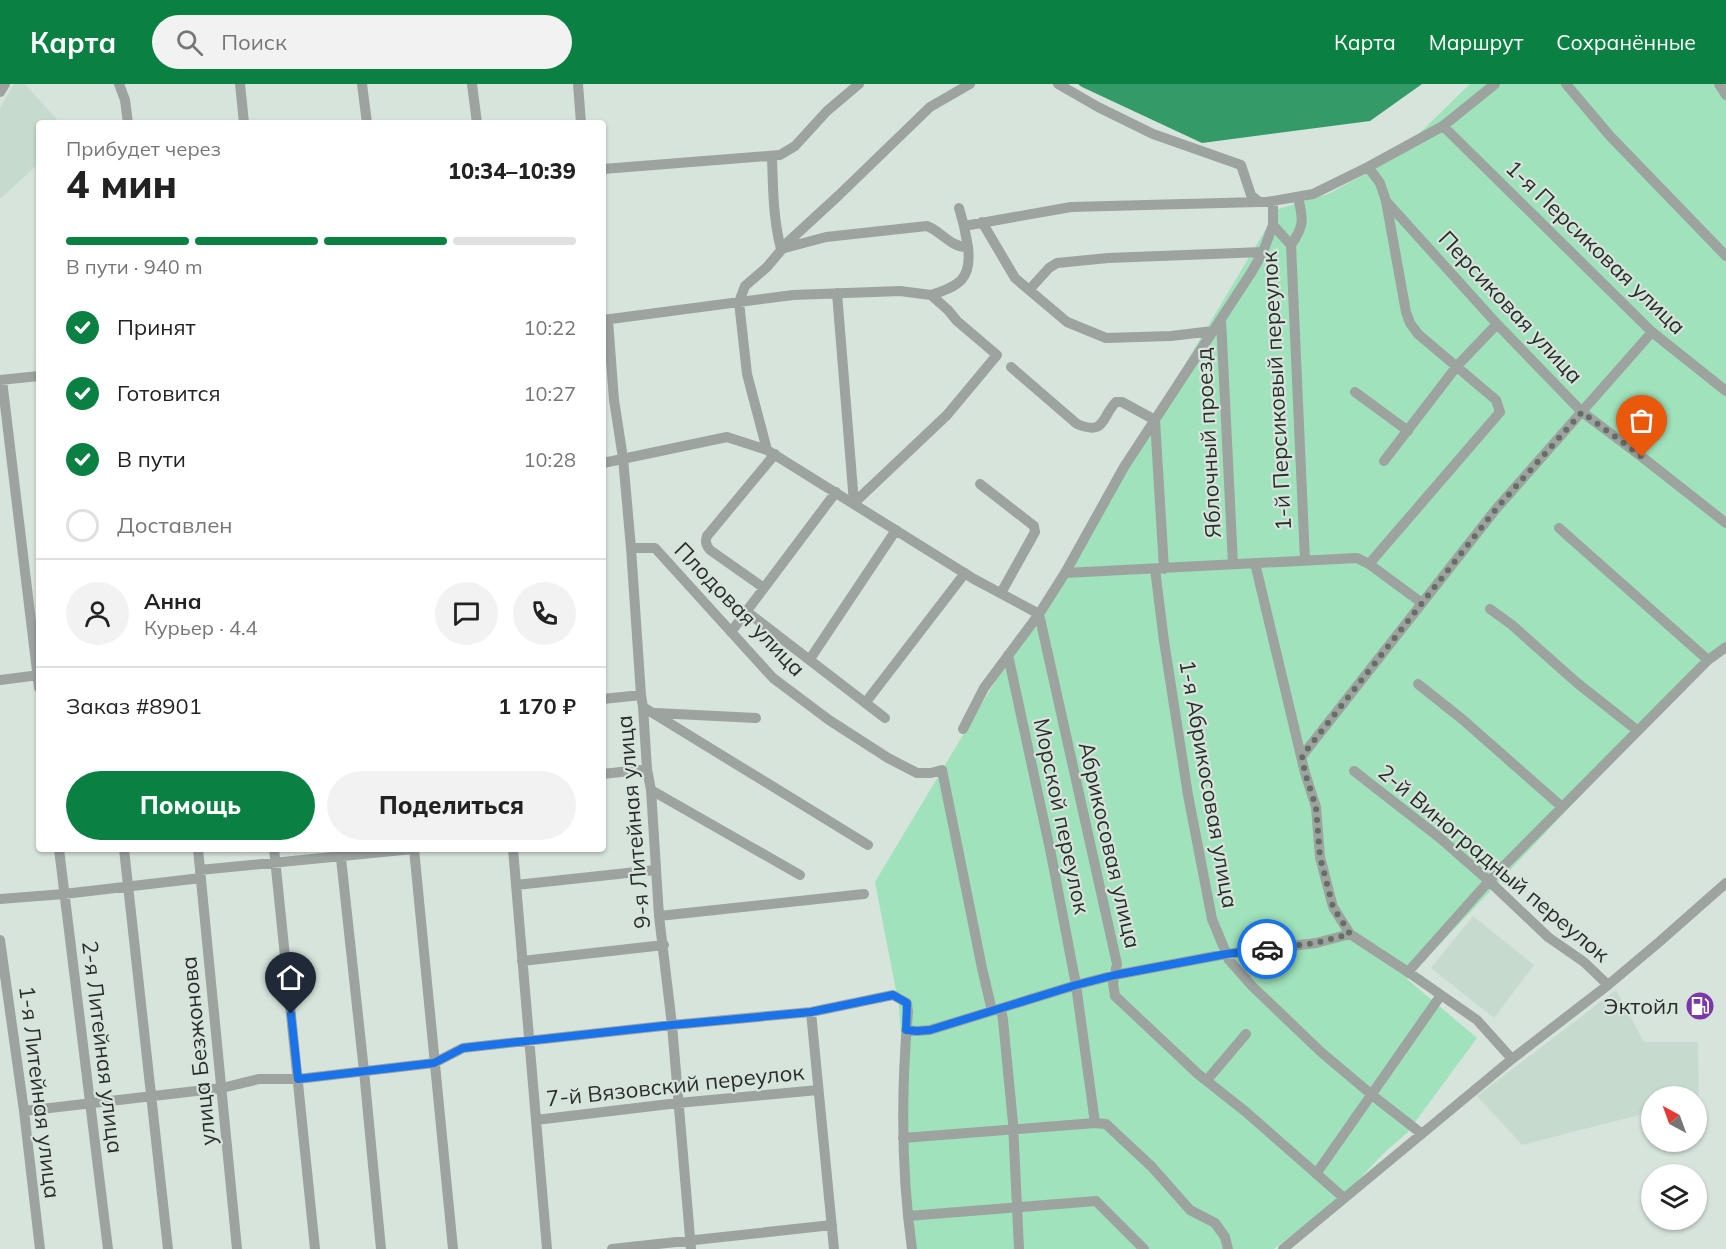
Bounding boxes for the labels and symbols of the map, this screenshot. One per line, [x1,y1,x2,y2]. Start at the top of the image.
street label: 1-я Персиковая улица [1501,154,1691,340]
street label: Персиковая улица [1434,225,1588,389]
street label: 1-й Персиковый переулок [1255,250,1297,531]
street label: Яблочный проезд [1189,347,1227,539]
pin [1616,395,1667,457]
street label: Плодовая улица [669,536,811,682]
street label: 1-я Абрикосовая улица [1173,658,1245,910]
street label: 9-я Литейная улица [610,714,656,930]
street label: Морской переулок [1028,716,1096,916]
street label: Абрикосовая улица [1073,739,1147,951]
street label: 2-й Виноградный переулок [1373,758,1615,968]
courier [1237,919,1297,979]
street label: 2-я Литейная улица [76,939,130,1155]
pin [265,952,316,1014]
street label: улица Безжонова [174,955,222,1147]
street label: 1-я Литейная улица [13,984,67,1200]
fuel station icon: Эктойл [1684,990,1716,1022]
place label: Эктойл [1603,992,1679,1020]
street label: 7-й Вязовский переулок [545,1058,805,1112]
north arrow [1641,1086,1707,1152]

